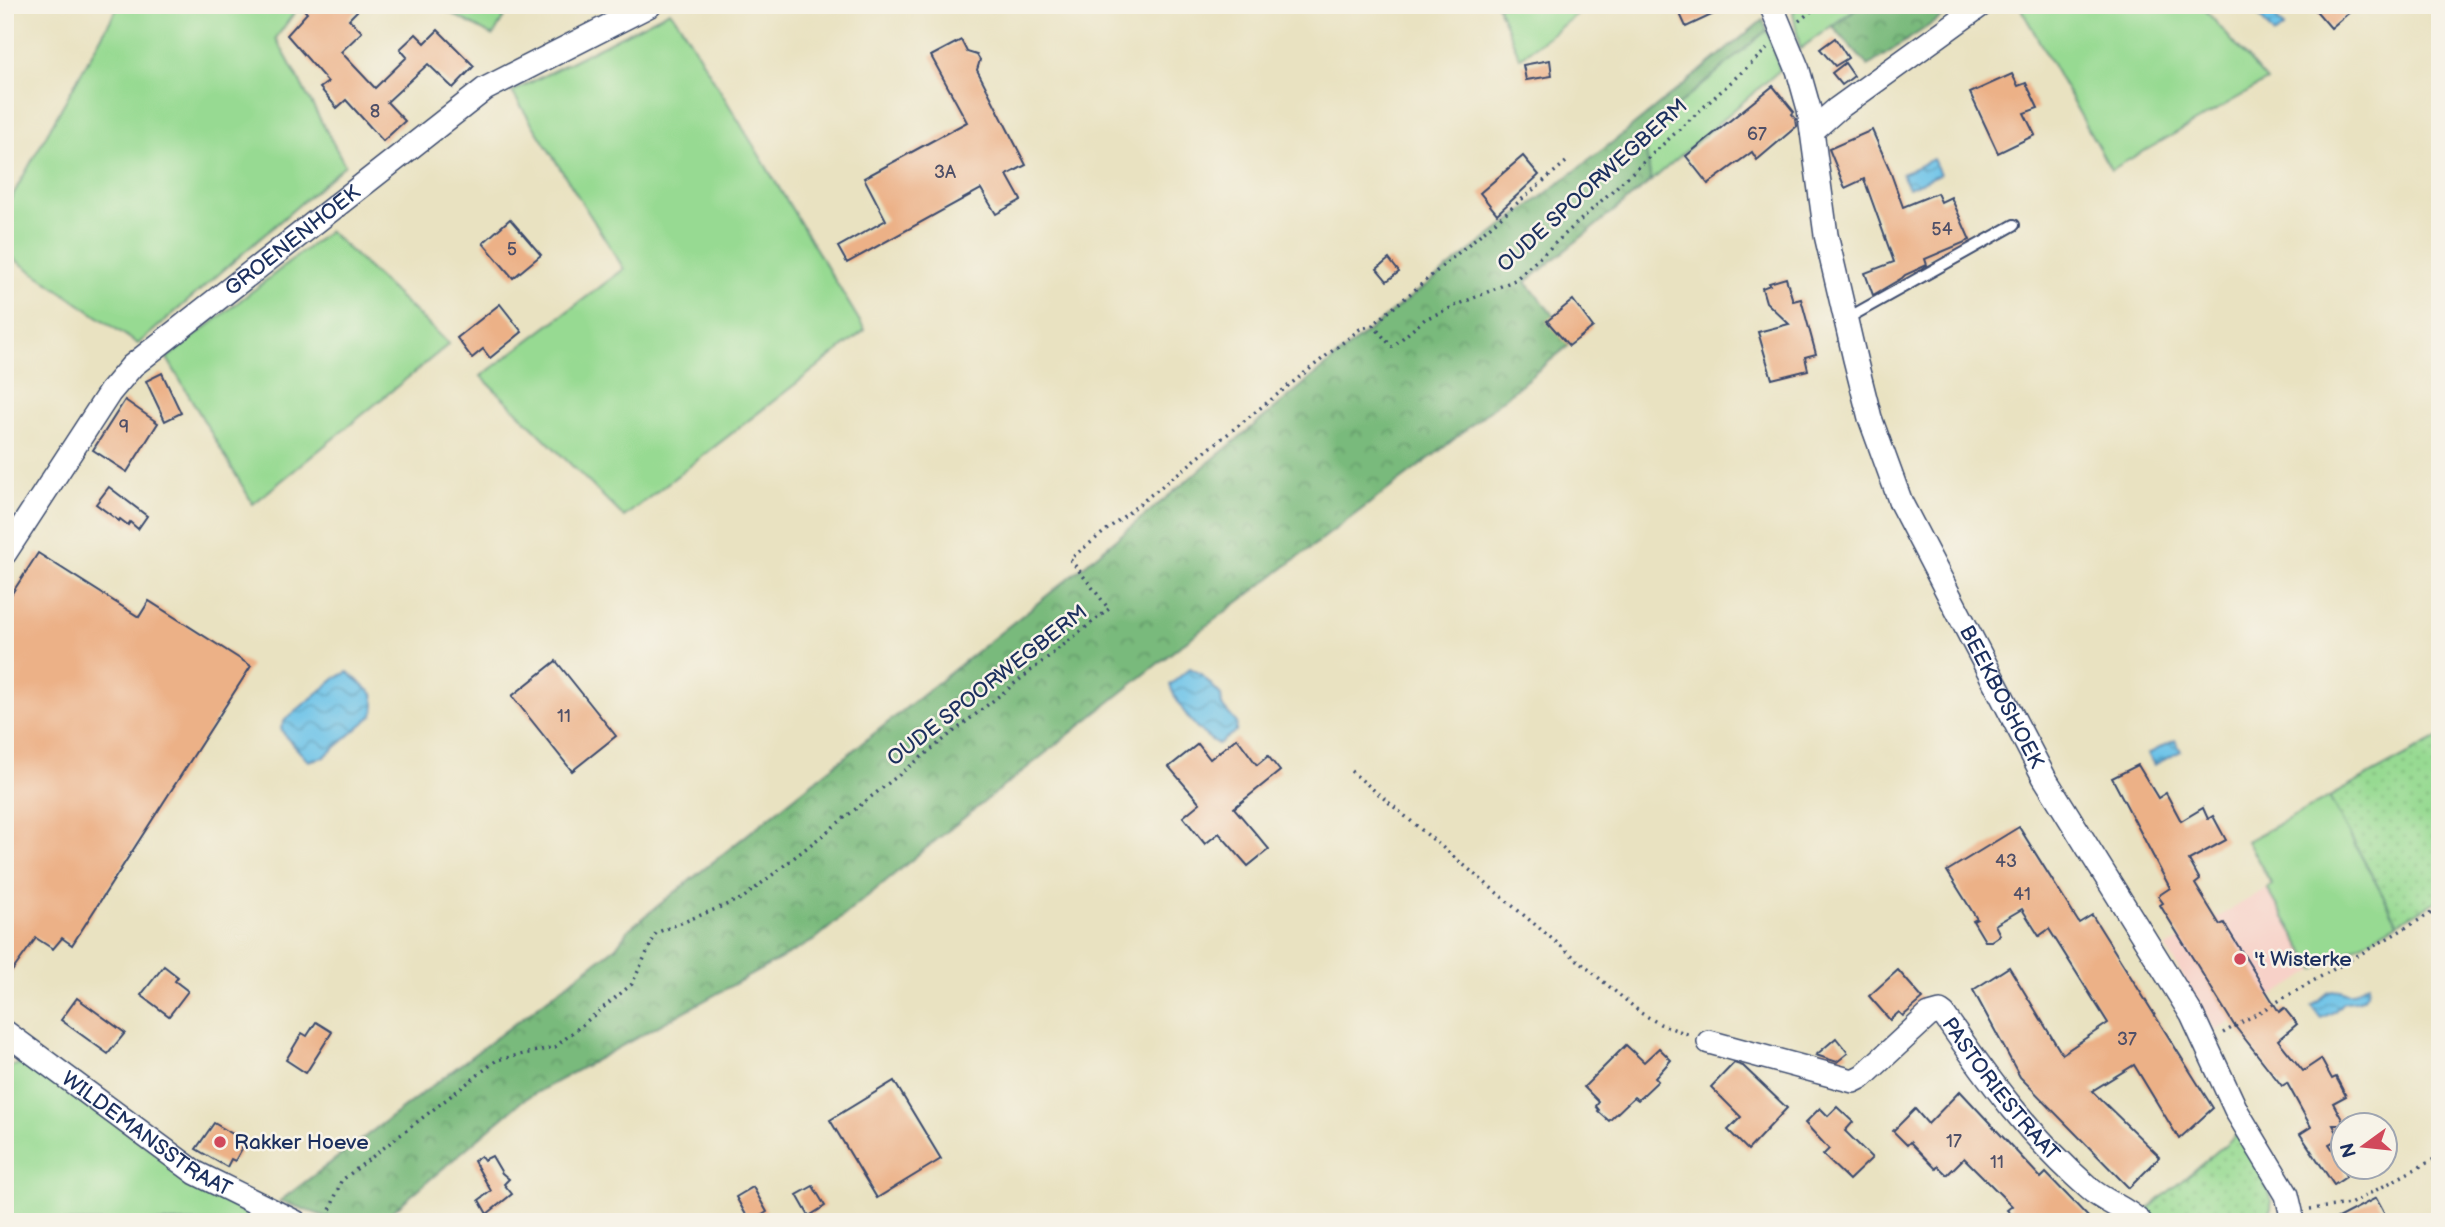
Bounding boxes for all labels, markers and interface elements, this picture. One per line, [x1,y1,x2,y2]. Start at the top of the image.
street label: OUDE SPOORWEGBERM [1492,94,1692,277]
house number: 8 [370,101,380,122]
house number: 67 [1747,124,1767,145]
house number: 3A [934,162,956,183]
street label: GROENENHOEK [220,180,365,301]
house number: 54 [1931,219,1953,240]
house number: 5 [507,239,517,260]
house number: 9 [119,417,129,438]
street label: OUDE SPOORWEGBERM [882,600,1092,771]
street label: BEEKBOSHOEK [1954,621,2049,773]
house number: 11 [557,706,571,727]
house number: 43 [1995,851,2017,872]
house number: 41 [2013,884,2031,905]
place label: 't Wisterke [2254,947,2352,972]
marker: 't Wisterke [2232,951,2248,967]
street label: PASTORIESTRAAT [1936,1013,2065,1166]
house number: 37 [2117,1029,2137,1050]
street label: WILDEMANSSTRAAT [57,1066,236,1202]
north arrow [2330,1112,2400,1182]
place label: Rakker Hoeve [234,1130,369,1155]
house number: 17 [1946,1131,1962,1152]
marker: Rakker Hoeve [212,1134,228,1150]
text: N [2336,1140,2362,1160]
house number: 11 [1990,1152,2004,1173]

